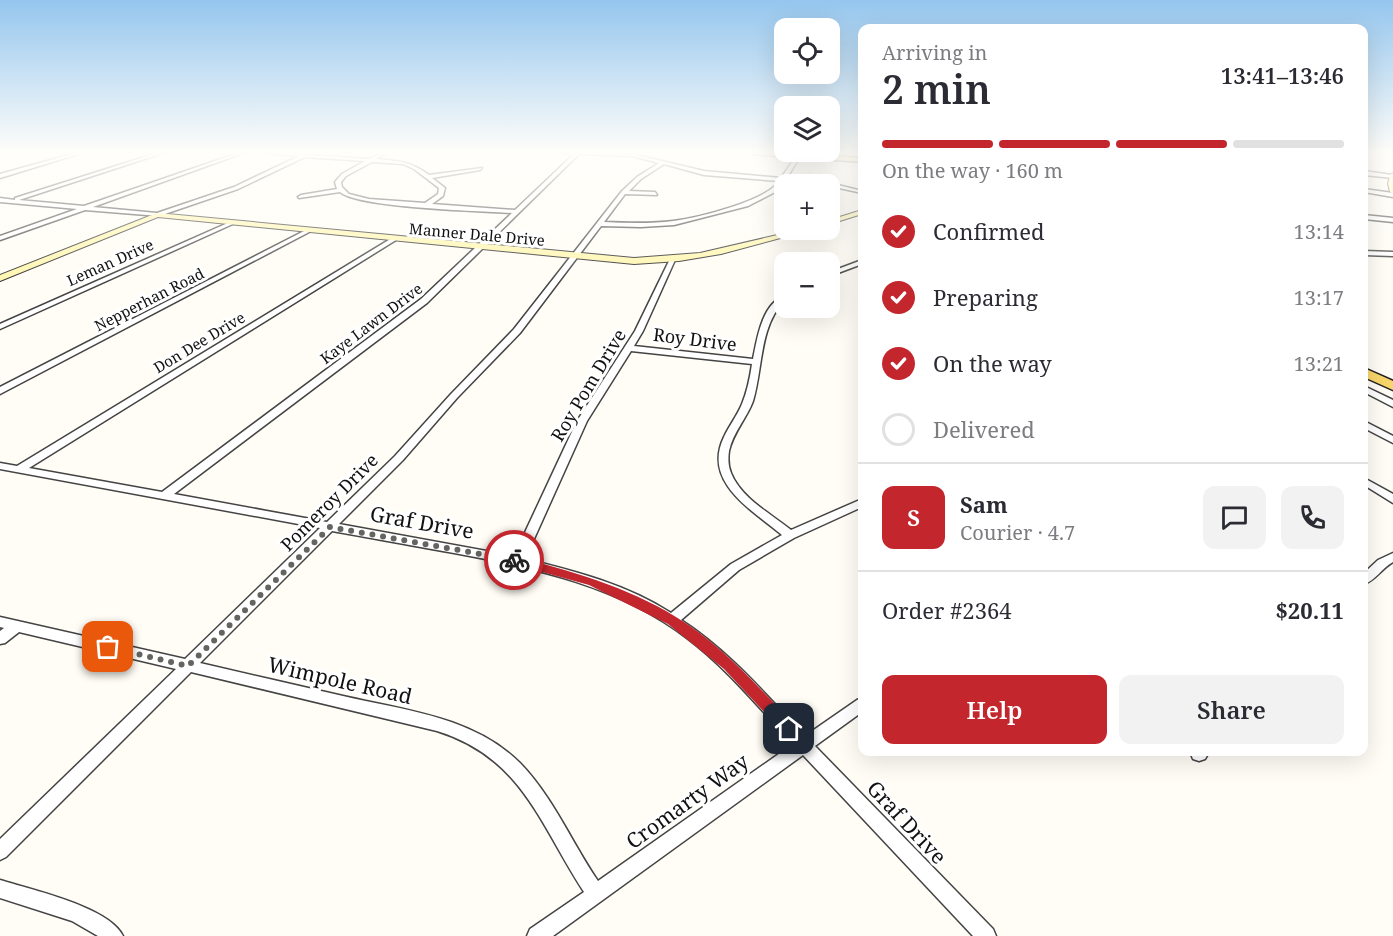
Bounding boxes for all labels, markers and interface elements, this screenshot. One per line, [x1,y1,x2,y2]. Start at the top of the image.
map controls [774,18,840,318]
button: locate [774,18,840,84]
text: Arriving in [882,39,987,66]
text: 13:41–13:46 [1221,60,1344,90]
text: 2 min [882,62,991,115]
button: layers [774,96,840,162]
text: On the way · 160 m [882,157,1063,184]
button: + [774,174,840,240]
icon: check [882,215,915,248]
text: Confirmed [933,216,1044,246]
street label: Manner Dale Drive [408,218,546,250]
text: 13:14 [1294,218,1344,245]
street label: Leman Drive [63,234,157,290]
button: − [774,252,840,318]
street label: Nepperhan Road [91,263,207,335]
street label: Kaye Lawn Drive [316,278,426,368]
icon: check [882,281,915,314]
text: Preparing [933,282,1038,312]
text: 13:17 [1294,284,1344,311]
street label: Don Dee Drive [149,307,249,377]
street label: Roy Drive [652,322,738,356]
street label: Roy Pom Drive [545,324,631,446]
icon: check [882,347,915,380]
text: On the way [933,348,1052,378]
text: 13:21 [1294,350,1344,377]
text: Delivered [933,414,1035,444]
street label: Pomeroy Drive [275,448,383,556]
button: chat [1203,486,1266,549]
button: phone [1281,486,1344,549]
text: Sam [960,489,1008,519]
street label: Graf Drive [368,499,476,545]
text: S [907,502,920,532]
text: Courier · 4.7 [960,519,1075,546]
courier [484,530,544,590]
icon: bike [498,544,531,577]
text: Order #2364 [882,595,1012,625]
text: $20.11 [1275,595,1344,625]
pin [82,621,133,672]
icon: bag [91,630,124,663]
street label: Wimpole Road [265,650,415,710]
button: Help [882,675,1107,744]
button: Share [1119,675,1344,744]
pin [763,703,814,754]
icon: home [772,712,805,745]
street label: Cromarty Way [620,747,754,855]
street label: Graf Drive [861,774,953,870]

